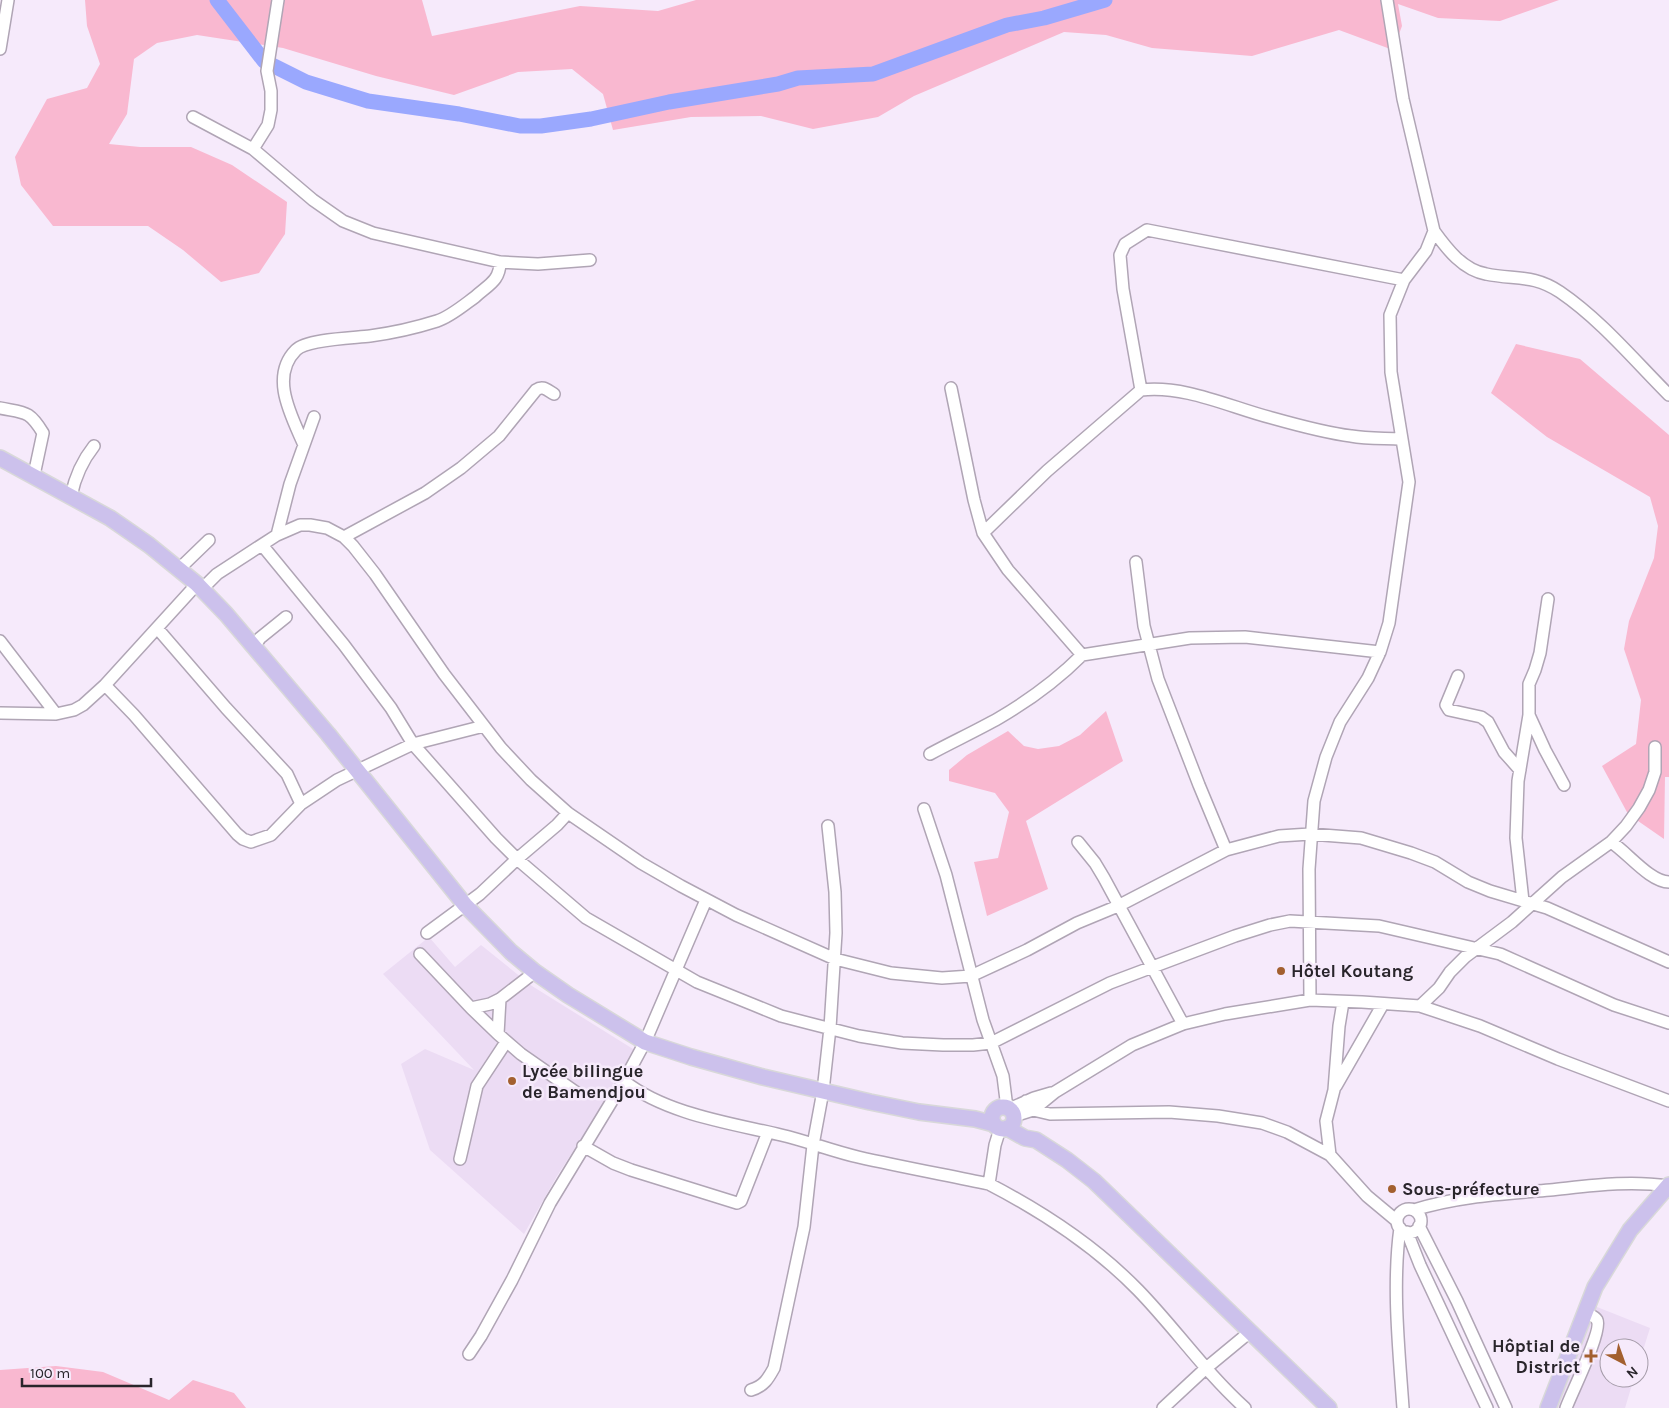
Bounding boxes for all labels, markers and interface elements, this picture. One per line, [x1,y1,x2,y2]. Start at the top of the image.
place label: Hôtel Koutang [1291,960,1414,982]
marker: Hôtel Koutang [1275,965,1287,977]
place label: Lycée bilingue de Bamendjou [522,1060,646,1103]
marker: Lycée bilingue de Bamendjou [506,1075,518,1087]
place label: Sous-préfecture [1402,1178,1539,1200]
marker: Sous-préfecture [1386,1183,1398,1195]
place label: Hôptial de District [1492,1335,1580,1378]
north arrow [1599,1338,1649,1388]
marker: Hôptial de District [1584,1349,1598,1363]
scale bar [22,1356,151,1388]
text: N [1623,1363,1642,1382]
text: 100 m [30,1364,70,1382]

